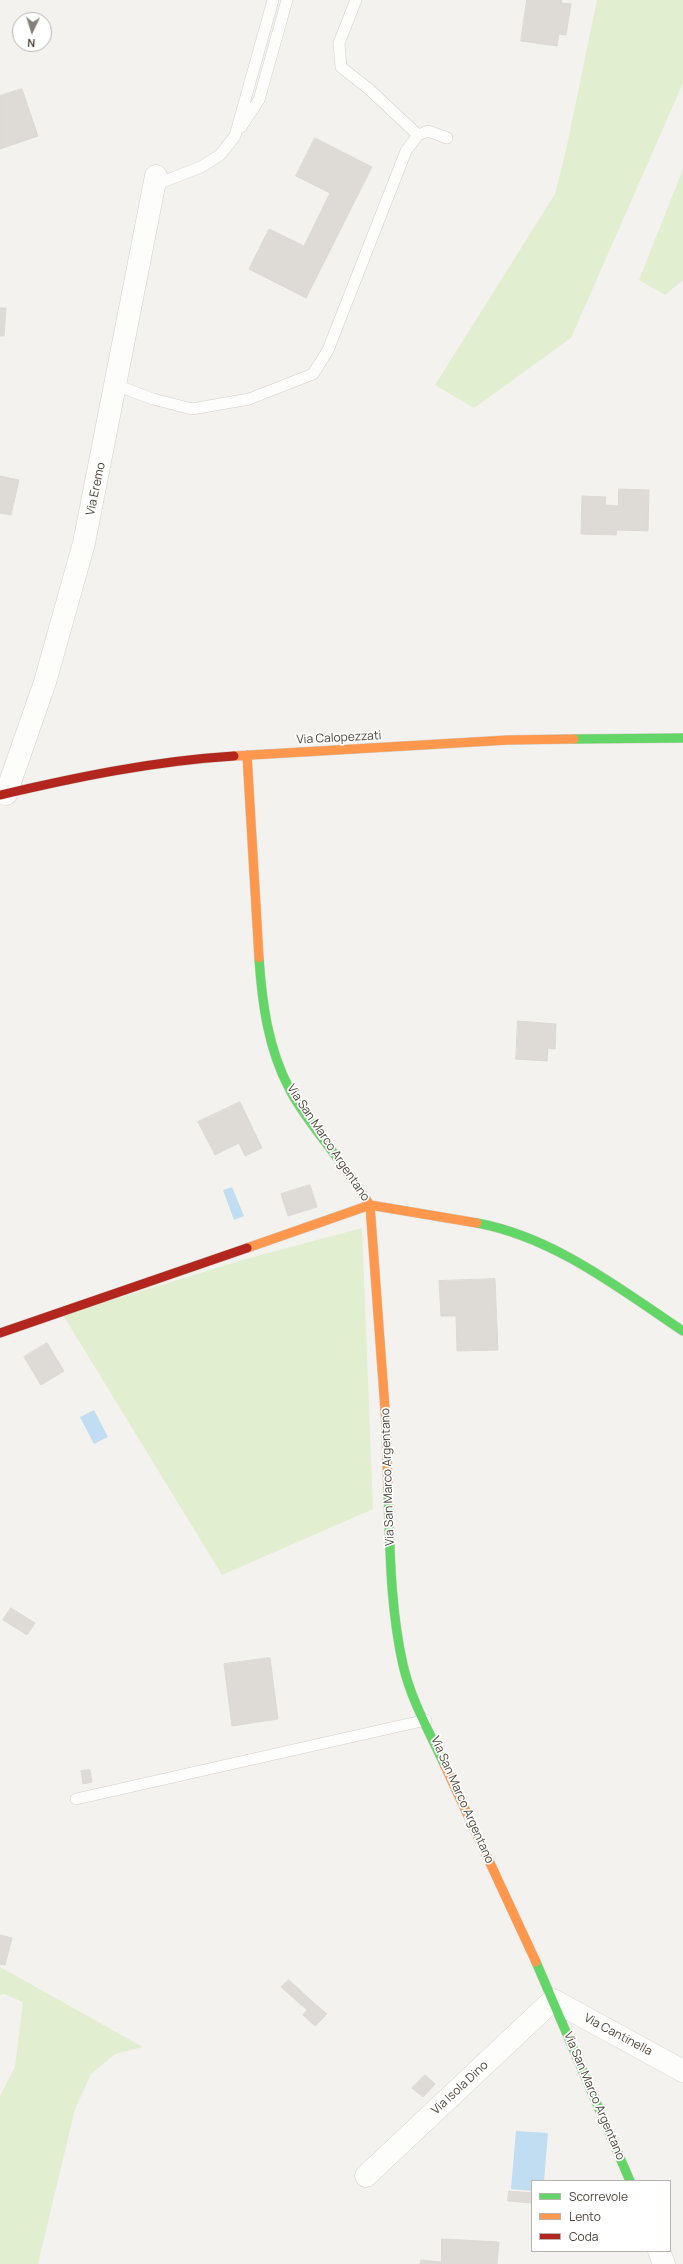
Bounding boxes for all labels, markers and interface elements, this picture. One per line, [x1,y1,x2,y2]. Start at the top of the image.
north arrow [12,12,52,52]
text: N [27,36,36,51]
street label: Via Eremo [83,461,109,517]
street label: Via Calopezzati [296,729,382,747]
street label: Via San Marco Argentano [284,1082,372,1204]
street label: Via San Marco Argentano [378,1408,398,1546]
street label: Via San Marco Argentano [427,1734,497,1866]
street label: Via Cantinella [581,2011,655,2059]
street label: Via San Marco Argentano [560,2030,628,2162]
street label: Via Isola Dino [429,2058,491,2118]
legend [531,2180,671,2252]
text: Scorrevole [569,2188,628,2205]
text: Lento [569,2208,601,2225]
text: Coda [569,2228,598,2245]

